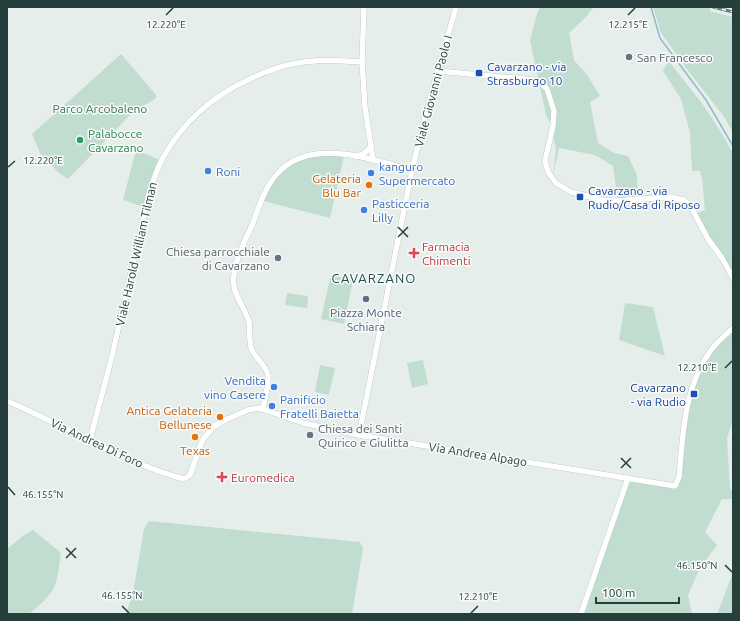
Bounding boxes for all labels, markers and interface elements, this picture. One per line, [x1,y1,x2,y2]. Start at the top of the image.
text: 12.220°E [146,19,186,30]
text: 12.215°E [608,19,648,30]
street label: Viale Giovanni Paolo I [412,34,454,148]
place label: San Francesco [637,51,713,64]
marker: San Francesco [624,52,634,62]
place label: Cavarzano - via Strasburgo 10 [487,60,567,87]
marker: Cavarzano - via Strasburgo 10 [474,68,484,78]
park label: Parco Arcobaleno [53,102,147,115]
place label: Palabocce Cavarzano [88,127,144,154]
marker: Palabocce Cavarzano [75,135,85,145]
text: 12.220°E [23,155,63,166]
place label: kanguro Supermercato [379,160,455,187]
place label: Roni [216,165,240,178]
marker: Roni [203,166,213,176]
marker: kanguro Supermercato [366,168,376,178]
place label: Gelateria Blu Bar [312,172,361,199]
marker: Gelateria Blu Bar [364,180,374,190]
street label: Viale Harold William Tilman [113,181,159,327]
place label: Cavarzano - via Rudio/Casa di Riposo [588,184,700,211]
marker: Cavarzano - via Rudio/Casa di Riposo [575,192,585,202]
place label: Pasticceria Lilly [372,197,429,224]
marker: Pasticceria Lilly [359,205,369,215]
place label: Farmacia Chimenti [422,240,471,267]
place label: Chiesa parrocchiale di Cavarzano [166,245,270,272]
marker: Farmacia Chimenti [409,248,419,258]
marker: Chiesa parrocchiale di Cavarzano [273,253,283,263]
district label: CAVARZANO [332,271,416,285]
marker: Piazza Monte Schiara [361,294,371,304]
place label: Piazza Monte Schiara [330,306,402,333]
text: 12.210°E [677,362,717,373]
place label: Vendita vino Casere [204,374,266,401]
place label: Cavarzano - via Rudio [630,381,686,408]
marker: Vendita vino Casere [269,382,279,392]
marker: Cavarzano - via Rudio [689,389,699,399]
place label: Panificio Fratelli Baietta [280,393,359,420]
marker: Panificio Fratelli Baietta [267,401,277,411]
place label: Antica Gelateria Bellunese [126,404,212,431]
marker: Antica Gelateria Bellunese [215,412,225,422]
street label: Via Andrea Di Foro [49,416,145,470]
place label: Chiesa dei Santi Quirico e Giulitta [318,422,409,449]
marker: Chiesa dei Santi Quirico e Giulitta [305,430,315,440]
marker: Texas [190,432,200,442]
street label: Via Andrea Alpago [428,440,528,468]
place label: Texas [180,444,210,457]
marker: Euromedica [216,471,228,483]
place label: Euromedica [231,471,295,484]
text: 46.155°N [22,489,64,500]
text: 46.150°N [676,560,718,571]
scale bar [596,579,679,605]
text: 100 m [602,586,635,599]
text: 46.155°N [101,590,143,601]
text: 12.210°E [458,591,498,602]

